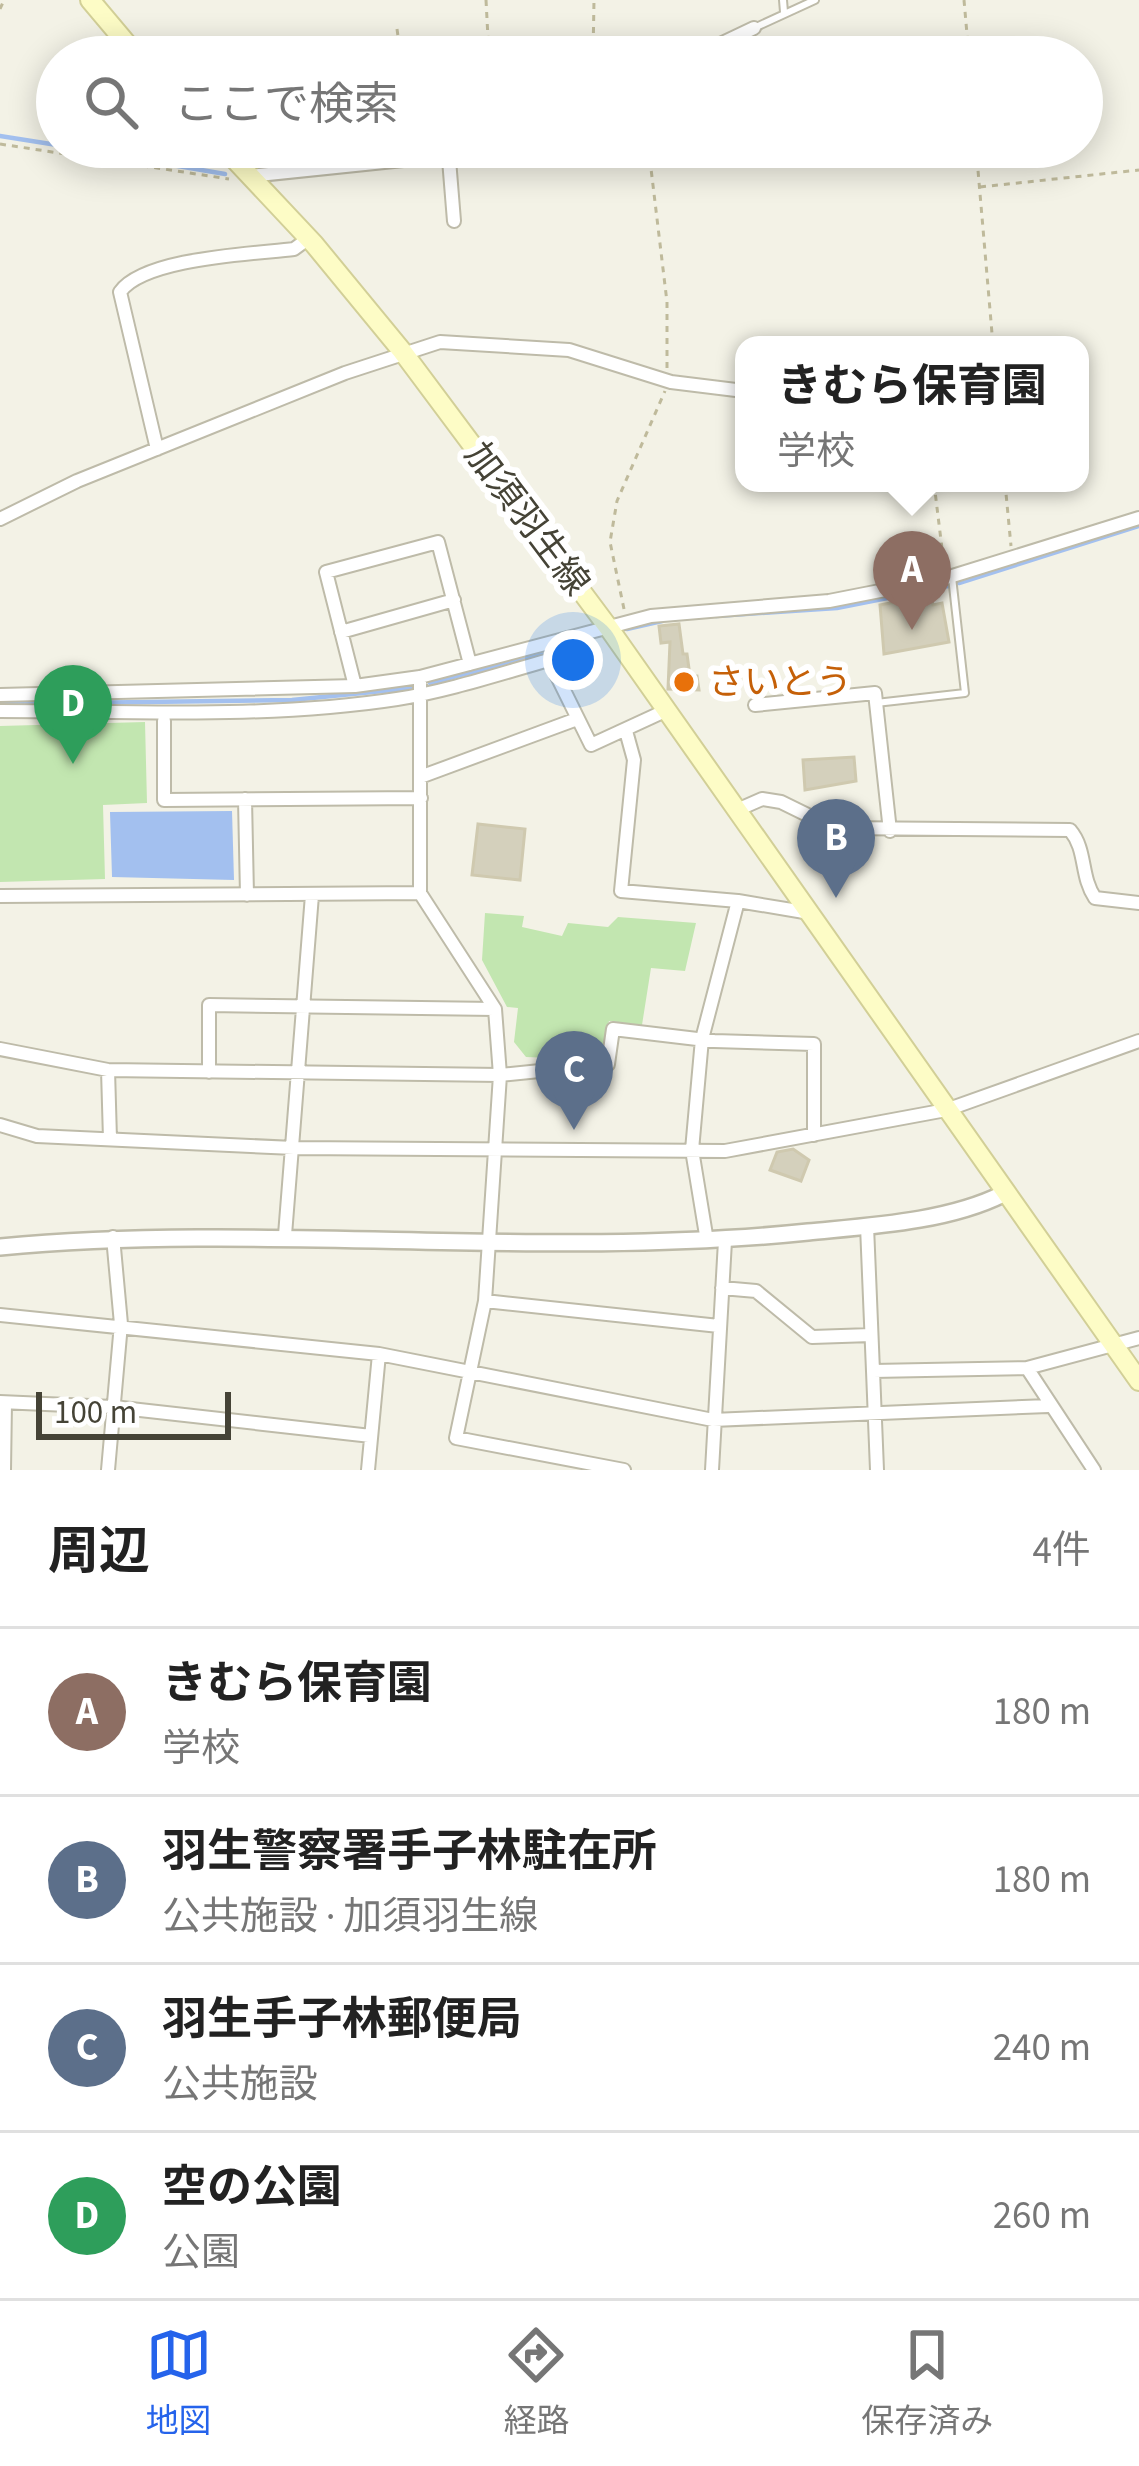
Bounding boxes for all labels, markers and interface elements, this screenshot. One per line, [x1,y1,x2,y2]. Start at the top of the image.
search box [36,36,1103,168]
icon: search [78,69,144,135]
text: ここで検索 [174,73,399,137]
popup [735,336,1089,492]
text: きむら保育園 [777,355,1047,419]
text: 学校 [777,424,855,480]
street label: 加須羽生線 [452,432,602,606]
pin: A [873,531,951,630]
your location [543,630,603,690]
place label: さいとう [708,657,852,708]
pin: D [34,665,112,764]
marker: さいとう [671,669,697,695]
pin: B [797,799,875,898]
pin: C [535,1031,613,1130]
scale bar [36,1386,231,1439]
text: 100 m [54,1389,137,1436]
text: 周辺 [48,1516,150,1588]
text: 4件 [1033,1523,1091,1579]
text: きむら保育園 [162,1652,432,1716]
text: A [76,1684,98,1740]
text: 180 m [993,1684,1091,1740]
text: 学校 [162,1721,240,1777]
text: 羽生警察署手子林駐在所 [162,1820,657,1884]
text: B [75,1852,99,1908]
text: 180 m [993,1852,1091,1908]
text: 公共施設 · 加須羽生線 [162,1889,538,1945]
text: 羽生手子林郵便局 [162,1988,522,2052]
text: C [76,2020,98,2076]
text: 240 m [993,2020,1091,2076]
text: 公共施設 [162,2057,318,2113]
text: 空の公園 [162,2156,342,2220]
text: D [75,2188,99,2244]
text: 260 m [993,2188,1091,2244]
text: 公園 [162,2225,240,2281]
tab: 地図 [146,2322,212,2445]
tab: 経路 [503,2322,569,2445]
tab: 保存済み [861,2322,993,2445]

